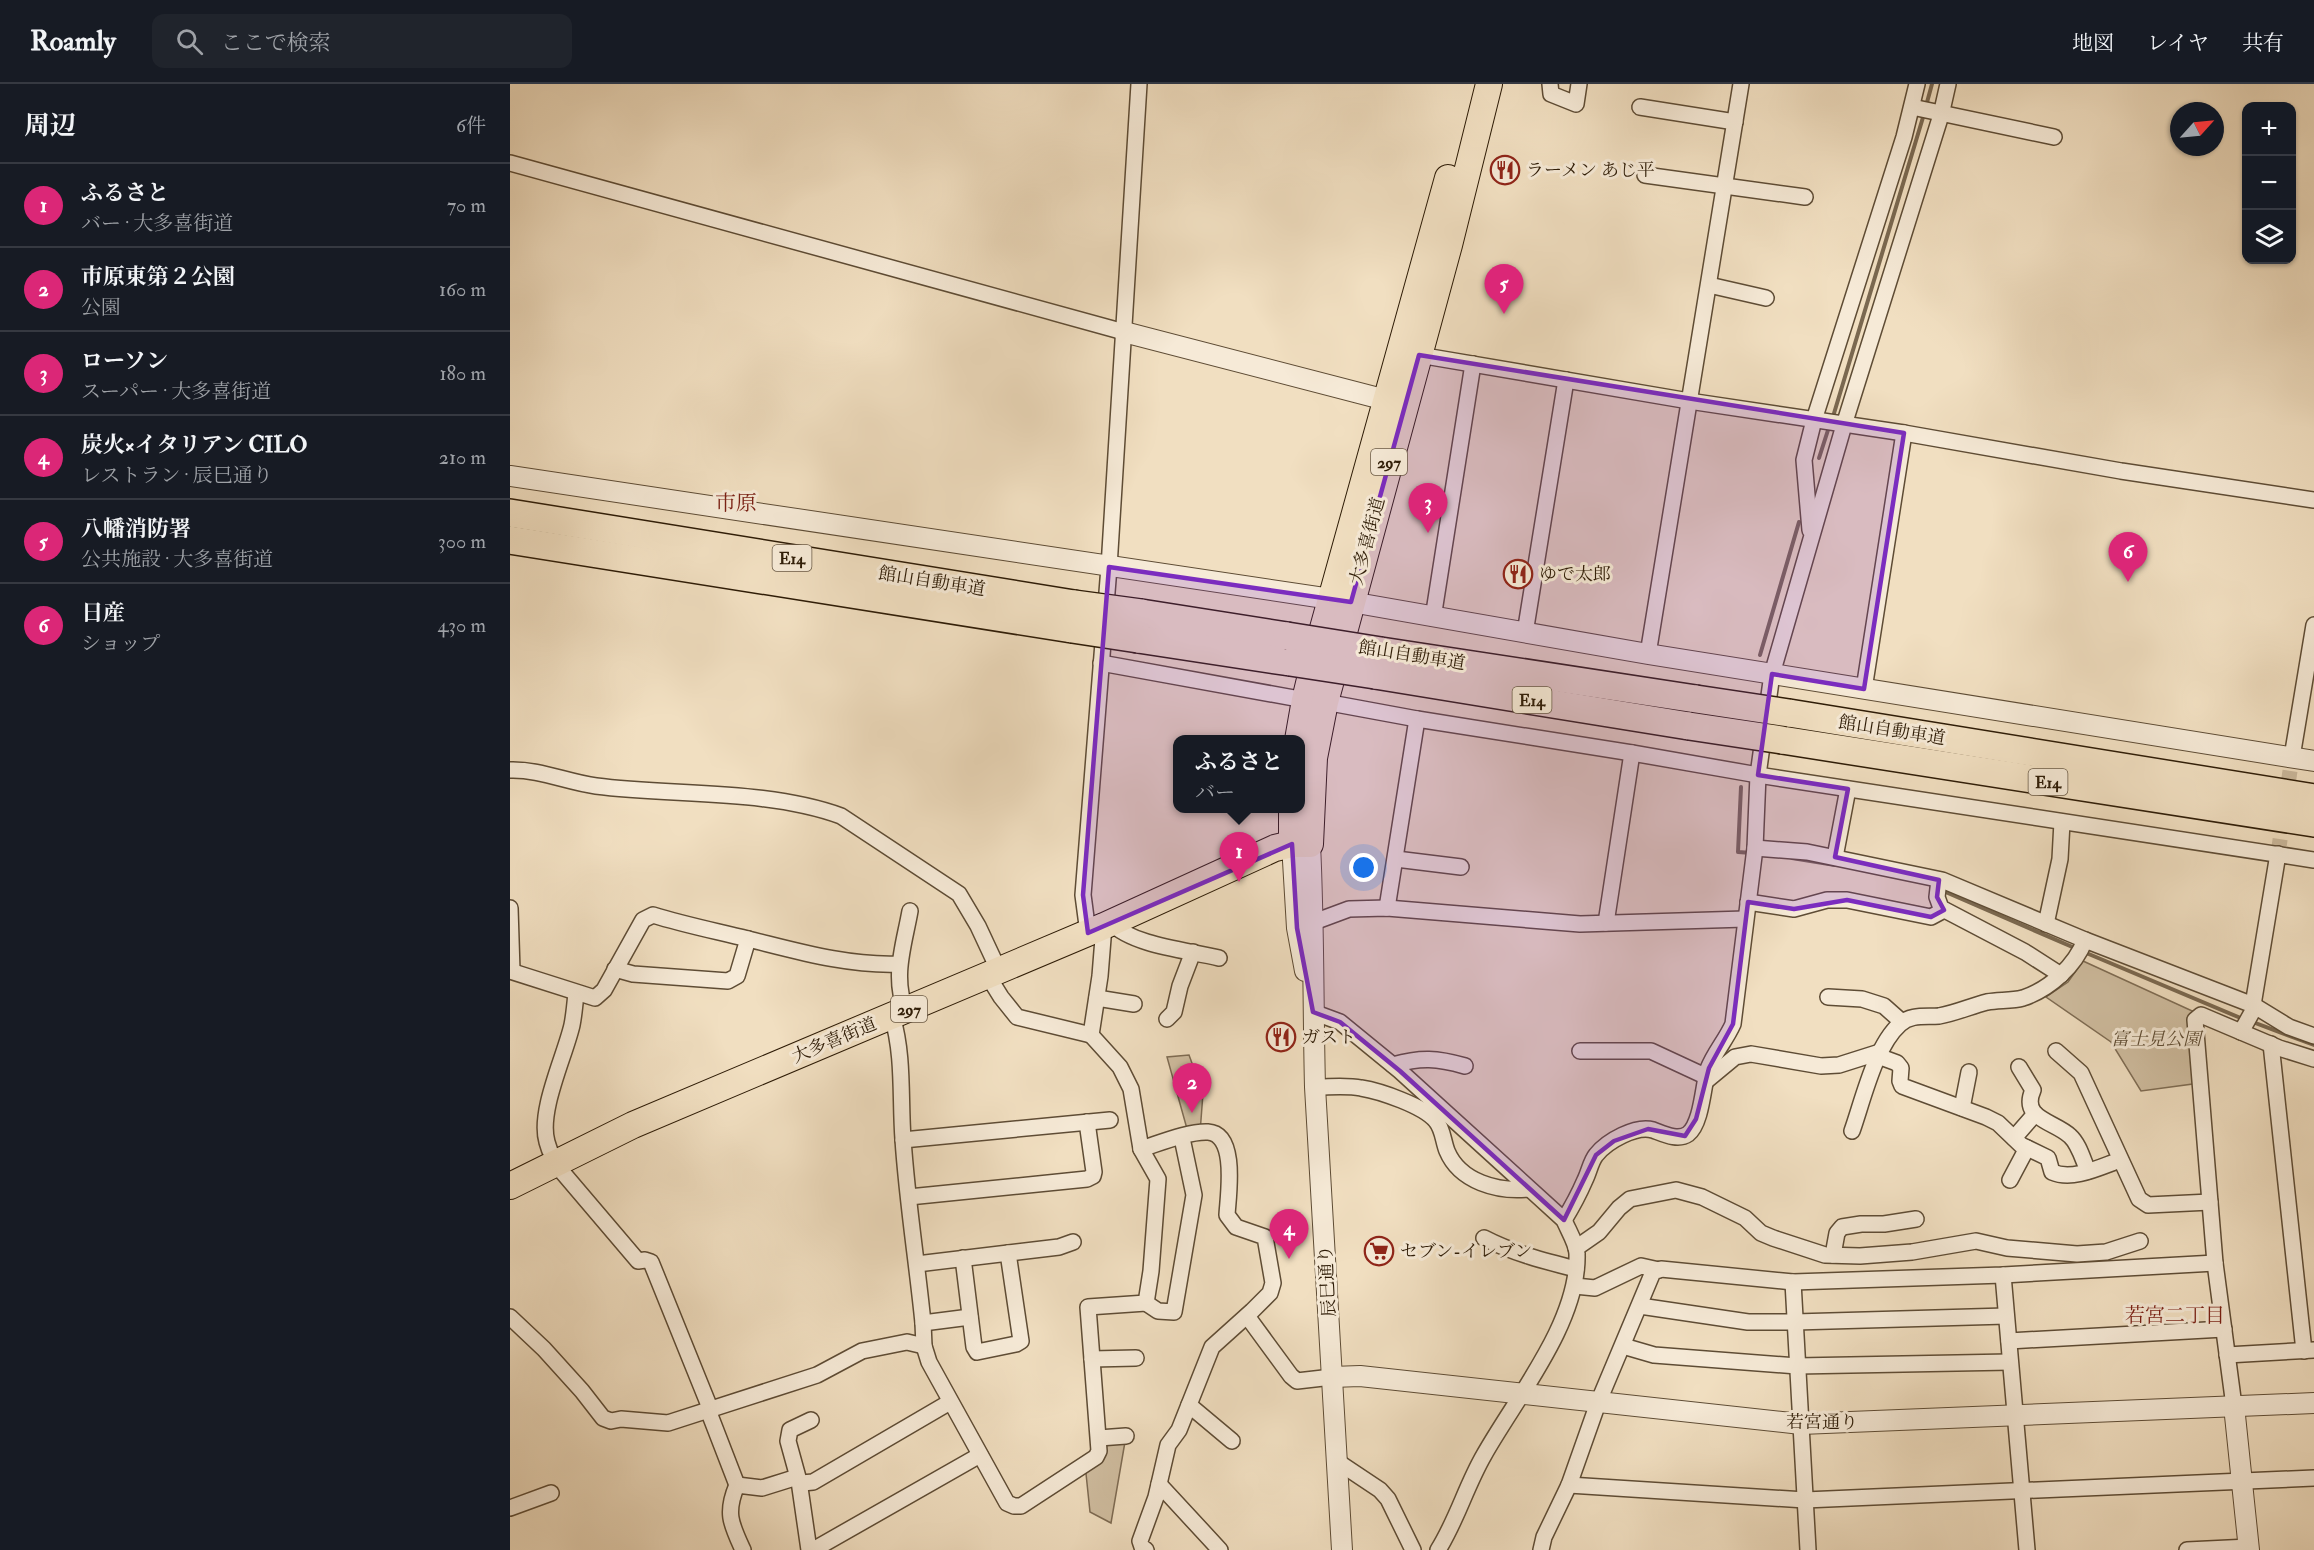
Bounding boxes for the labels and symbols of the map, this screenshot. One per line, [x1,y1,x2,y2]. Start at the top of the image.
north arrow [2170,102,2224,156]
restaurant icon: ラーメン あじ平 [1489,154,1521,186]
place label: ラーメン あじ平 [1526,159,1655,182]
pin: 5 [1484,264,1524,314]
road number: 297 [1371,449,1407,475]
pin: 3 [1408,484,1448,533]
district label: 市原 [715,490,757,517]
street label: 大多喜街道 [1345,495,1390,588]
pin: 6 [2108,532,2148,582]
road number: E14 [772,545,812,571]
restaurant icon: ゆで太郎 [1502,558,1534,590]
street label: 館山自動車道 [877,562,987,601]
place label: ゆで太郎 [1539,563,1611,586]
street label: 館山自動車道 [1357,636,1467,675]
road number: E14 [1512,687,1552,713]
street label: 館山自動車道 [1837,711,1947,750]
road number: E14 [2028,769,2068,795]
pin: 1 [1220,832,1258,882]
your location [1349,853,1378,882]
road number: 297 [891,996,927,1022]
street label: 大多喜街道 [788,1012,880,1069]
restaurant icon: ガスト [1265,1021,1297,1053]
place label: ガスト [1302,1026,1356,1049]
park label: 富士見公園 [2111,1028,2204,1051]
pin: 2 [1172,1064,1212,1113]
pin: 4 [1270,1210,1308,1259]
supermarket icon: セブン-イレブン [1363,1235,1395,1267]
place label: セブン-イレブン [1400,1240,1532,1263]
street label: 辰巳通り [1314,1244,1341,1318]
district label: 若宮二丁目 [2125,1303,2225,1328]
street label: 若宮通り [1786,1411,1858,1434]

